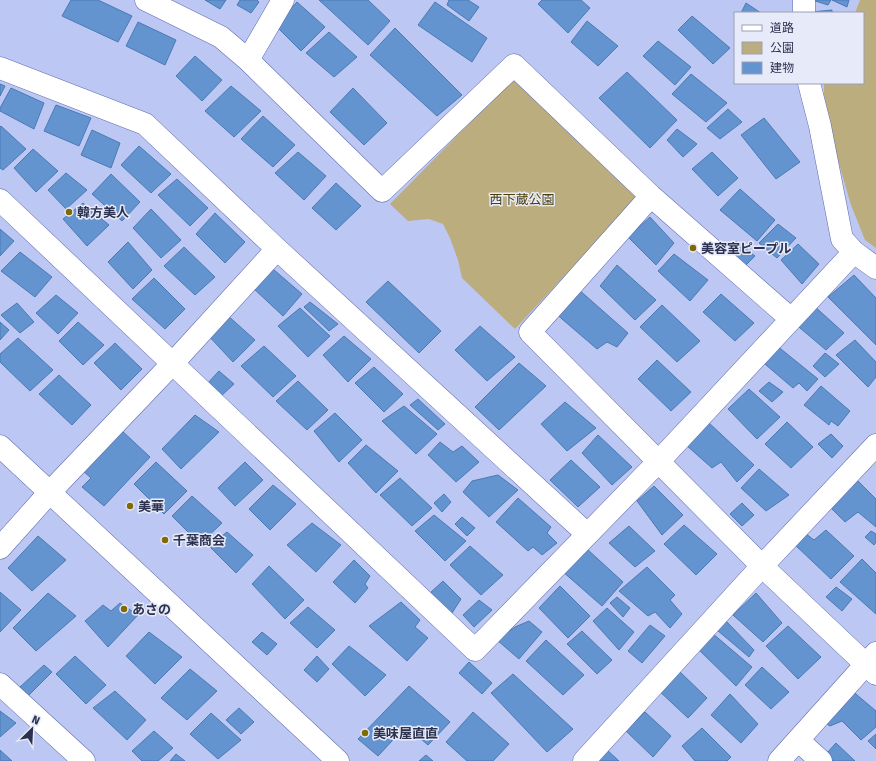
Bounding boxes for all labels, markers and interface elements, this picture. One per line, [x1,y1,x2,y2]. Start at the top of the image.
legend [734,12,864,84]
text: 道路 [770,21,794,35]
text: 公園 [770,41,794,55]
text: 建物 [770,61,794,75]
park label: 西下蔵公園 [489,192,555,207]
place label: 韓方美人 [77,205,129,220]
marker: 韓方美人 [64,207,74,217]
place label: 美容室ピープル [701,241,791,256]
marker: 美容室ピープル [688,243,698,253]
place label: 美華 [138,499,164,514]
marker: 美華 [125,501,135,511]
place label: 千葉商会 [173,533,225,548]
marker: 千葉商会 [160,535,170,545]
place label: あさの [132,602,171,617]
marker: あさの [119,604,129,614]
north arrow [12,709,52,749]
text: N [30,713,42,728]
place label: 美味屋直直 [373,726,438,741]
marker: 美味屋直直 [360,728,370,738]

